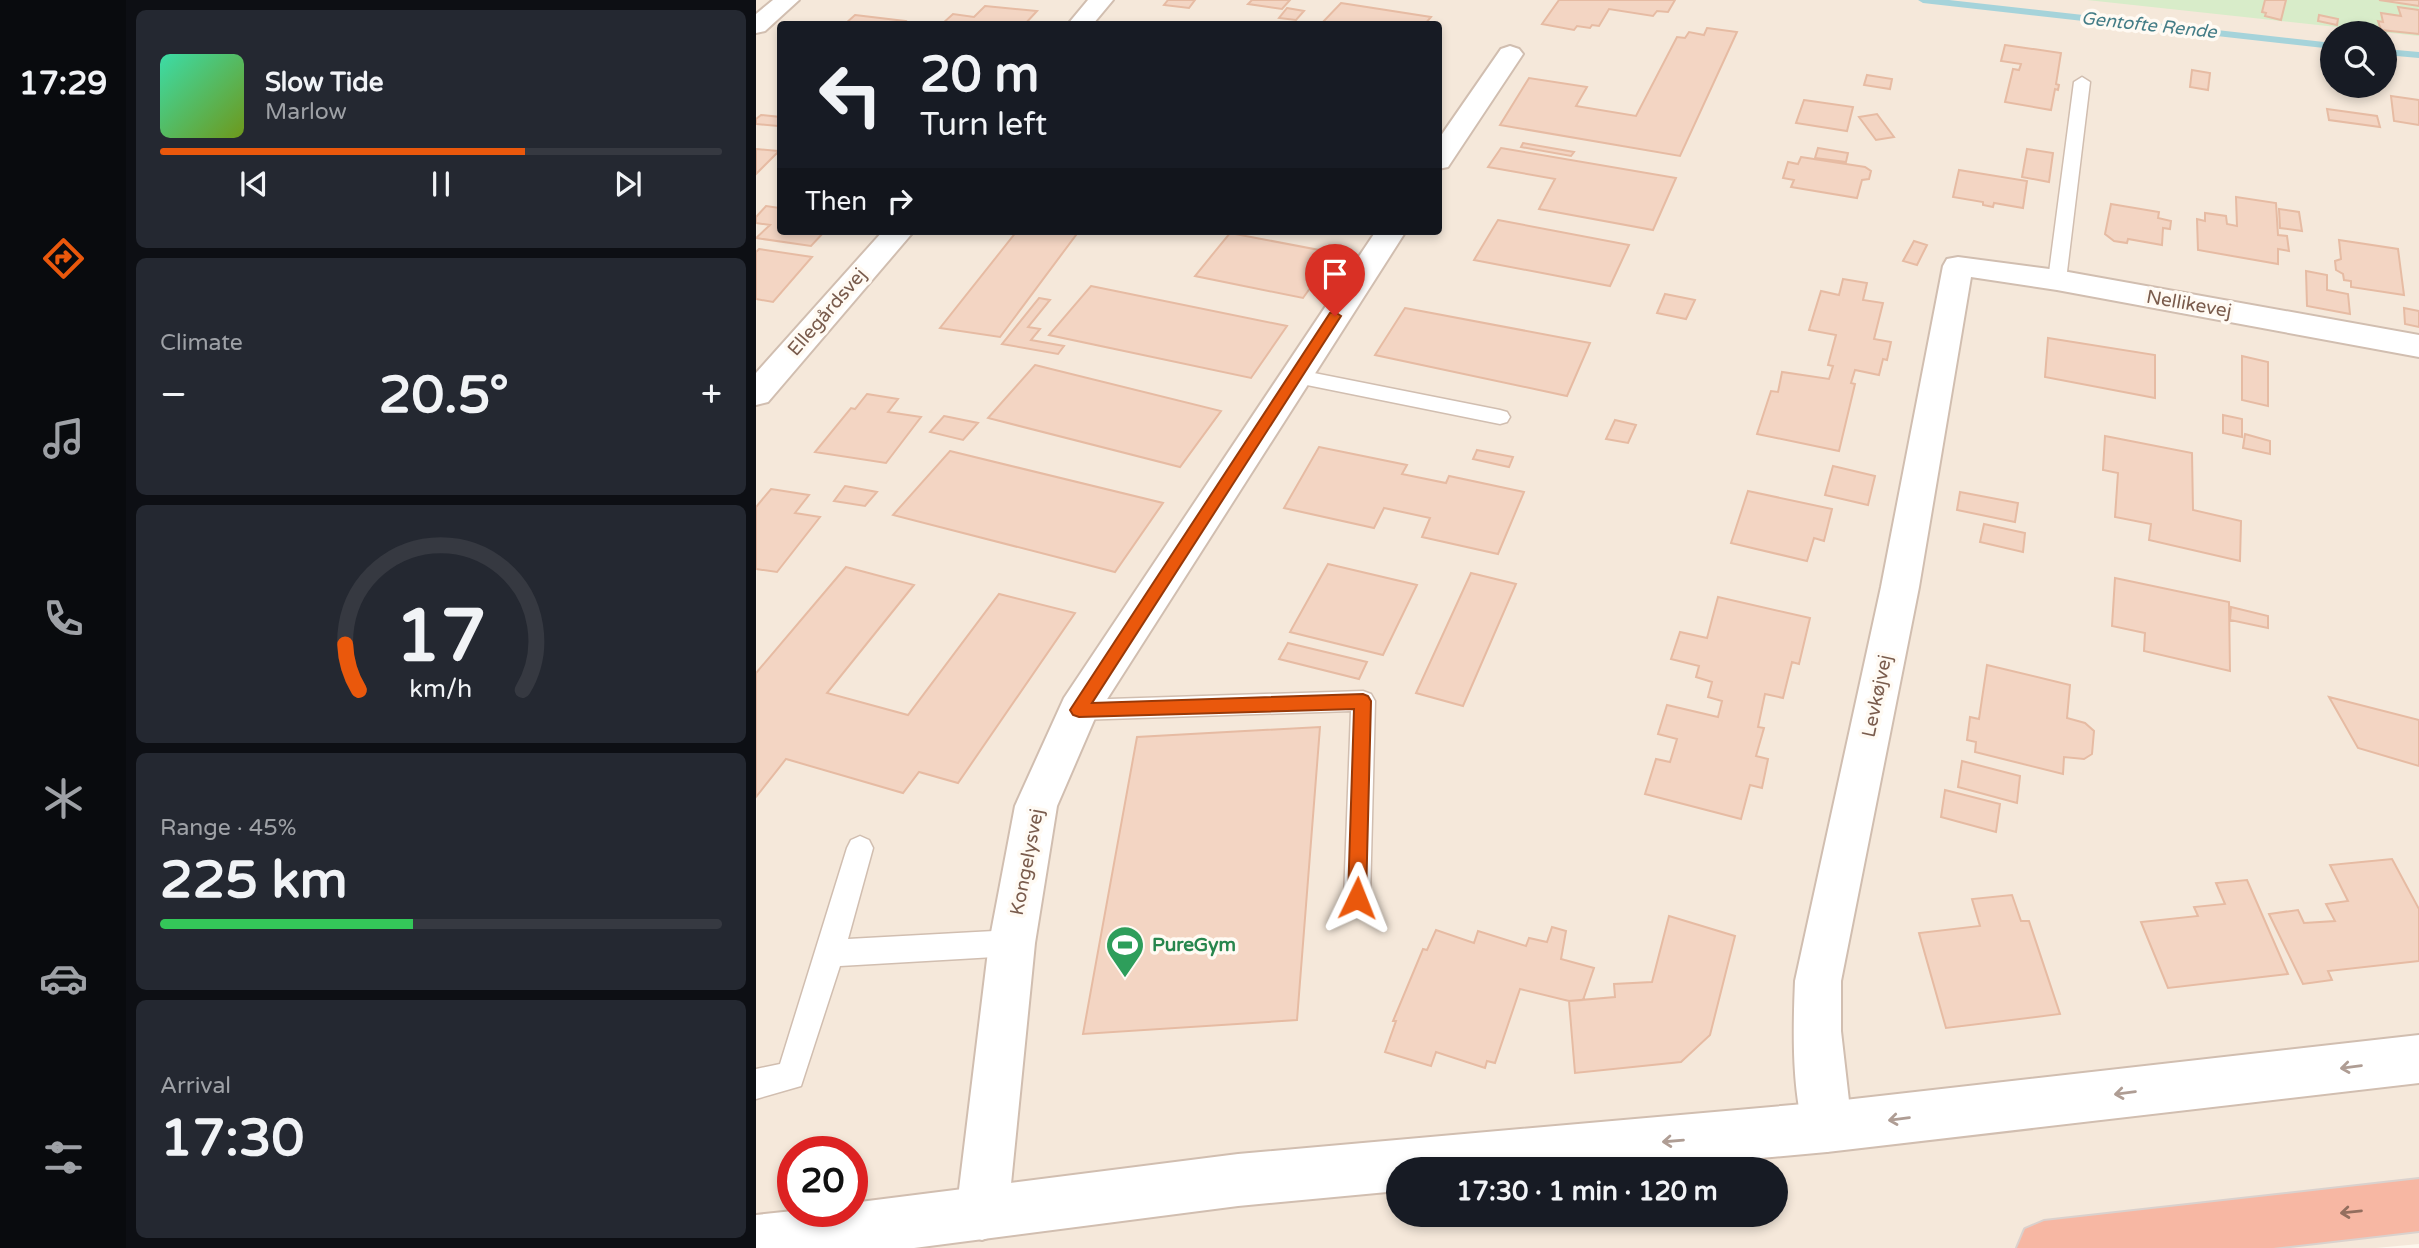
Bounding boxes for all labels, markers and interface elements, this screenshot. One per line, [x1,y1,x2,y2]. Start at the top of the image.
water label: Gentofte Rende [2080,7,2219,43]
map controls [2320,21,2397,98]
button: search [2320,21,2397,98]
text: 20 m [920,46,1039,105]
icon: left [805,49,896,140]
text: 17:29 [19,65,107,103]
text: Slow Tide [265,67,383,98]
text: Marlow [265,98,347,126]
text: Turn left [920,106,1047,144]
icon: previous [235,165,273,203]
icon: pause [422,165,460,203]
icon: next [609,165,647,203]
icon: right [881,182,919,220]
text: Then [805,186,867,217]
icon: directions [39,234,88,283]
pin [1305,244,1365,316]
icon: arrive [1316,255,1354,293]
street label: Ellegårdsvej [783,264,871,360]
street label: Nellikevej [2145,286,2233,322]
text: Climate [160,329,243,357]
text: 20.5° [379,364,509,427]
text: − [160,372,187,418]
text: + [701,372,722,418]
icon: music [39,414,88,463]
text: 17 [395,593,487,681]
icon: phone [39,594,88,643]
street label: Levkøjvej [1858,653,1896,739]
text: km/h [410,674,472,704]
icon: climate [39,774,88,823]
street label: Kongelysvej [1006,807,1048,917]
text: Range · 45% [160,814,296,842]
text: 225 km [160,849,348,912]
position arrow [1320,861,1394,935]
sports icon: PureGym [1104,924,1146,979]
place label: PureGym [1152,934,1236,957]
icon: car [39,954,88,1003]
one-way arrow [2340,1060,2363,1073]
text: Arrival [160,1072,231,1100]
one-way arrow [2114,1086,2137,1099]
text: 17:30 [160,1107,304,1170]
one-way arrow [1888,1112,1911,1125]
icon: filters [39,1133,88,1182]
one-way arrow [1662,1135,1685,1148]
speed limit sign: 20 [777,1136,868,1227]
text: 17:30 · 1 min · 120 m [1456,1176,1718,1207]
one-way arrow [2340,1206,2363,1219]

